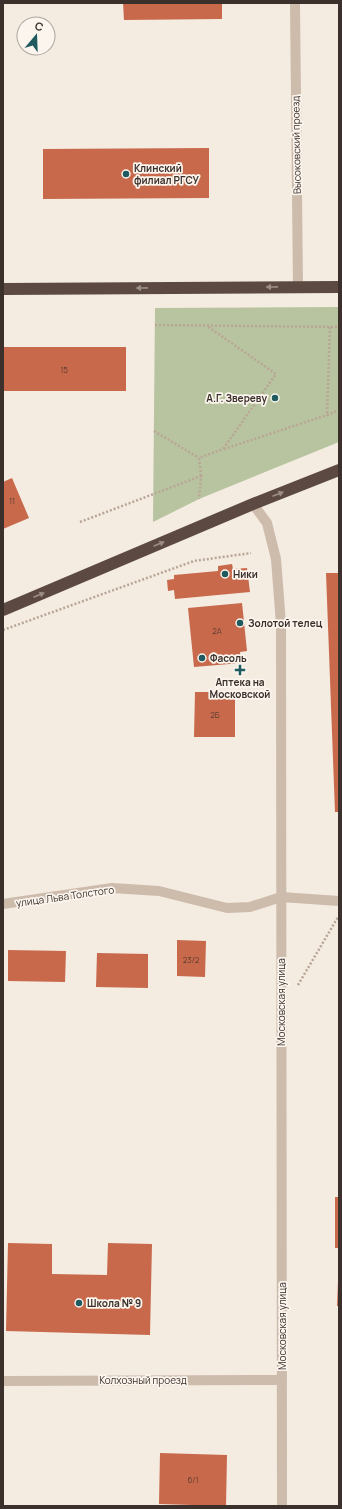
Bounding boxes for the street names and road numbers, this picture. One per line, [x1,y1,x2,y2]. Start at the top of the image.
street label: Высоковский проезд [288,96,304,194]
street label: улица Льва Толстого [15,882,115,910]
street label: Московская улица [274,958,288,1046]
street label: Московская улица [275,1282,289,1370]
street label: Колхозный проезд [99,1373,187,1387]

